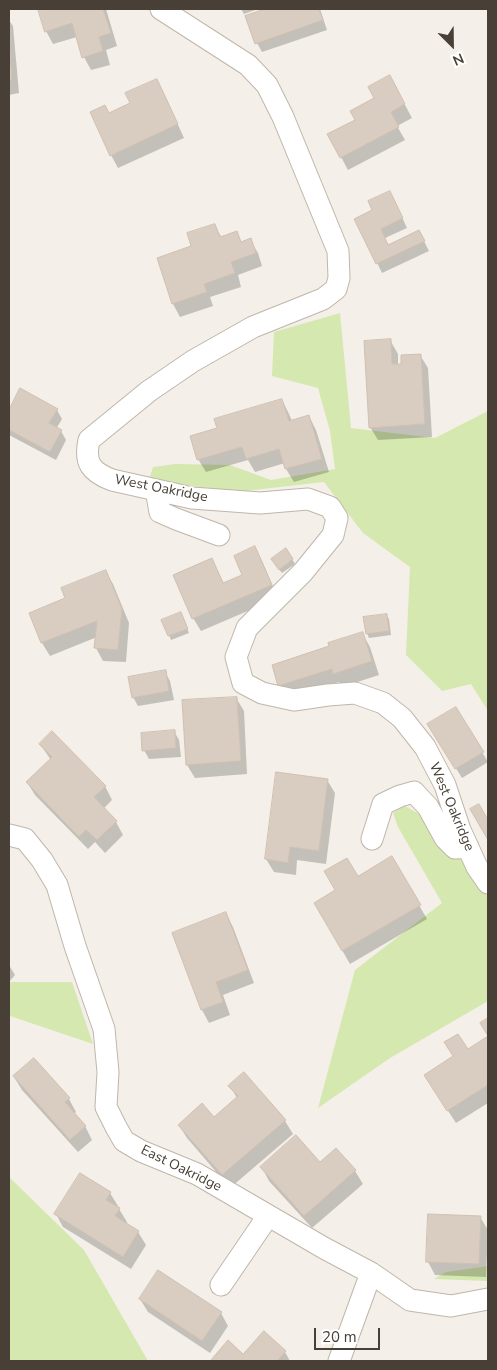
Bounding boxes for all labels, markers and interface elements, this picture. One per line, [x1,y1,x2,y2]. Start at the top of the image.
north arrow [427,20,477,70]
text: N [450,48,467,70]
street label: West Oakridge [113,472,209,506]
street label: West Oakridge [425,760,477,854]
street label: East Oakridge [138,1142,224,1196]
scale bar [317,1318,383,1350]
text: 20 m [322,1327,357,1347]

